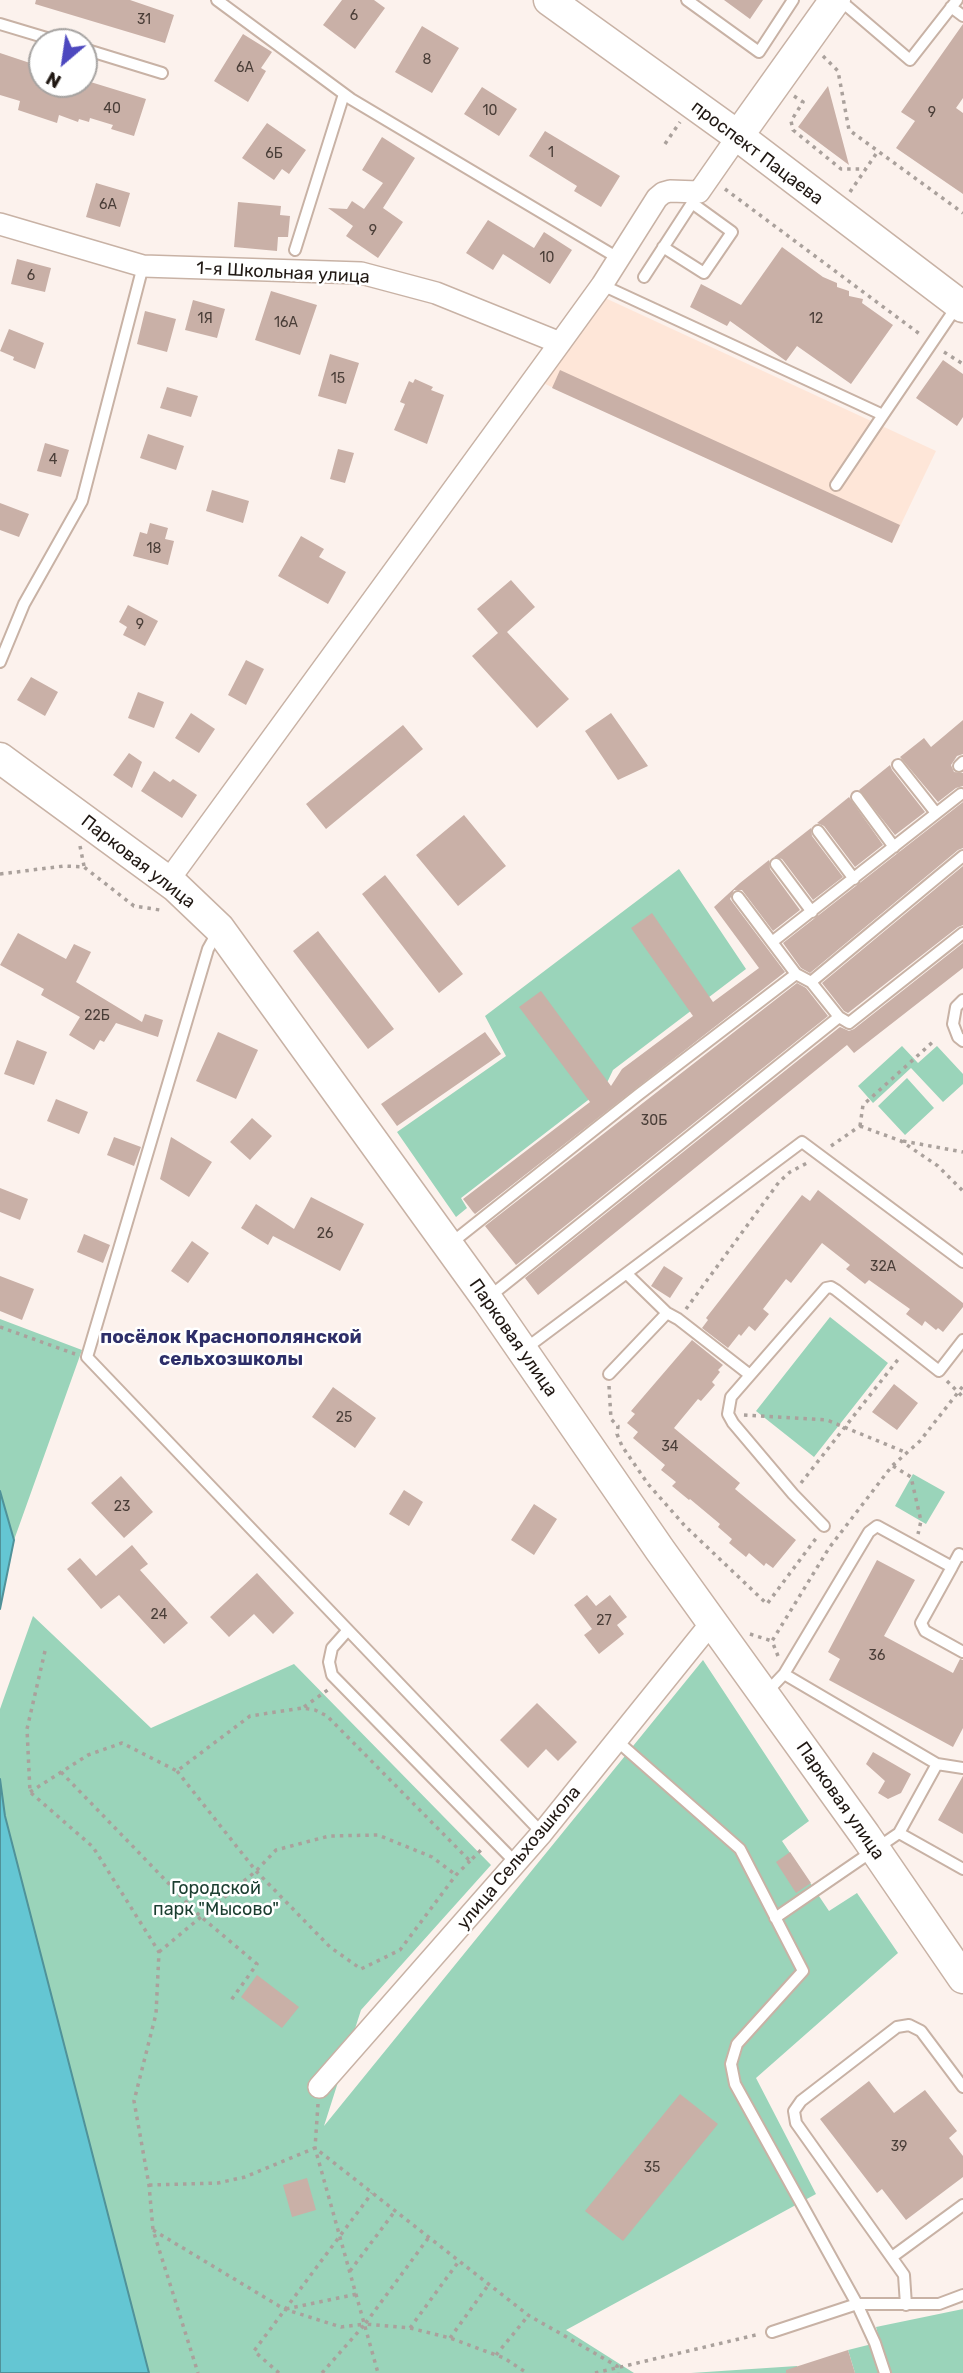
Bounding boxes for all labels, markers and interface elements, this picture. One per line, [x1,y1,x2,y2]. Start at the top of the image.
house number: 6 [350,8,358,24]
house number: 31 [137,12,151,28]
north arrow [28,28,98,98]
house number: 8 [423,52,431,68]
house number: 6А [236,60,254,76]
text: N [42,67,65,93]
street label: проспект Пацаева [687,96,827,210]
house number: 40 [103,101,121,117]
house number: 10 [483,103,497,119]
house number: 9 [928,105,936,121]
house number: 1 [548,145,554,161]
house number: 6Б [265,146,283,162]
house number: 6А [99,197,117,213]
house number: 9 [369,223,377,239]
house number: 10 [540,250,554,266]
street label: 1-я Школьная улица [196,258,370,288]
house number: 6 [27,268,35,284]
house number: 1Я [197,311,213,327]
house number: 12 [809,311,823,327]
house number: 16А [274,315,298,331]
house number: 15 [331,371,345,387]
house number: 4 [49,452,57,468]
house number: 18 [147,541,161,557]
house number: 9 [136,617,144,633]
street label: Парковая улица [77,811,199,913]
house number: 22Б [84,1008,110,1024]
house number: 30Б [641,1113,667,1129]
house number: 26 [317,1226,333,1242]
house number: 32А [870,1259,896,1275]
street label: Парковая улица [464,1275,562,1401]
district label: посёлок Краснополянской сельхозшколы [100,1327,362,1371]
house number: 25 [336,1410,352,1426]
house number: 34 [661,1439,679,1455]
house number: 23 [114,1499,130,1515]
house number: 24 [151,1607,167,1623]
house number: 27 [596,1613,612,1629]
house number: 36 [869,1648,885,1664]
street label: Парковая улица [791,1738,889,1864]
street label: улица Сельхозшкола [453,1782,585,1934]
park label: Городской парк "Мысово" [153,1878,279,1920]
house number: 39 [891,2139,907,2155]
house number: 35 [644,2160,660,2176]

